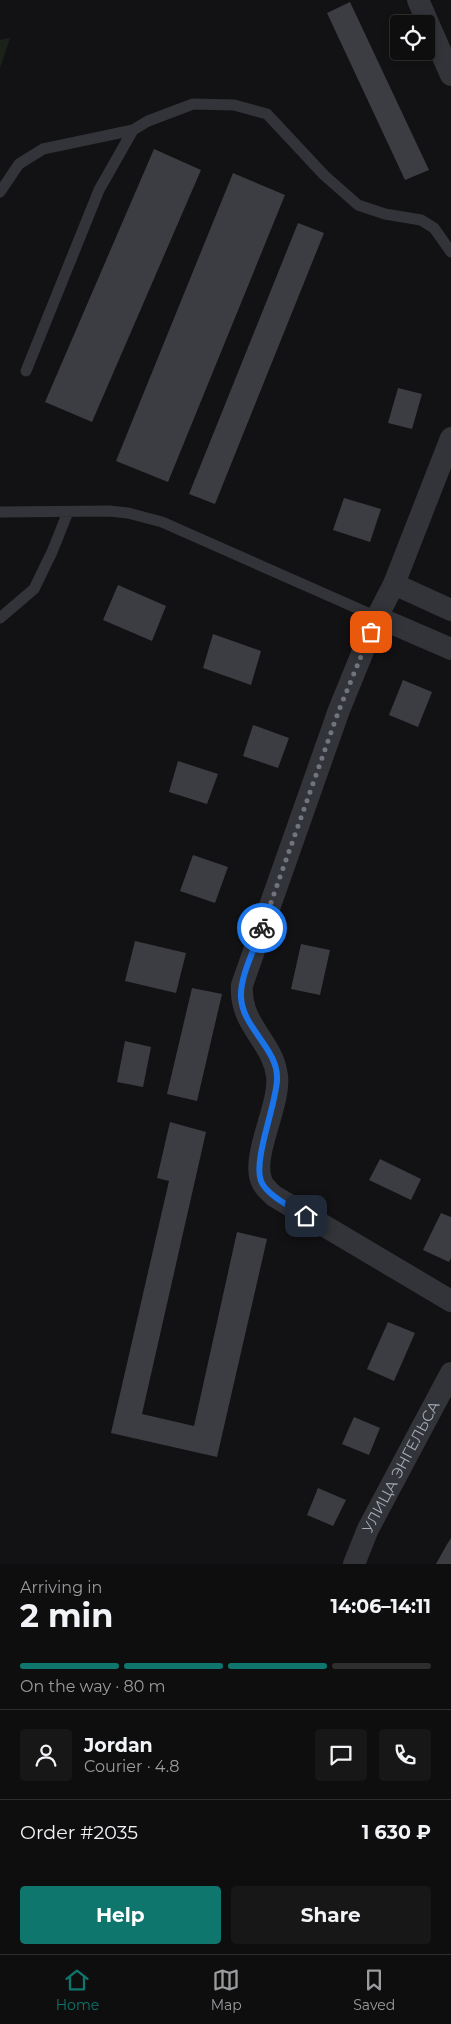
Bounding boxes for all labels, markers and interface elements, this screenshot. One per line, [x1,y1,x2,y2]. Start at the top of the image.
map controls [390,15,435,60]
button: locate [390,15,435,60]
pin [350,611,392,653]
icon: bag [357,618,385,646]
courier [237,903,287,953]
icon: bike [248,914,276,942]
pin [285,1195,327,1237]
icon: home [292,1202,320,1230]
street label: УЛИЦА ЭНГЕЛЬСА [358,1397,444,1536]
text: Arriving in [20,1578,102,1597]
text: 14:06–14:11 [331,1595,431,1618]
text: 2 min [20,1596,113,1635]
text: On the way · 80 m [20,1677,166,1696]
button: person [20,1729,72,1781]
button: chat [315,1729,367,1781]
button: phone [379,1729,431,1781]
text: Jordan [84,1734,153,1757]
text: Courier · 4.8 [84,1757,180,1776]
text: Order #2035 [20,1821,138,1844]
text: 1 630 ₽ [362,1821,431,1844]
button: Help [20,1886,221,1944]
button: Share [231,1886,431,1944]
tab: Home [56,1966,99,2014]
tab: Map [211,1966,242,2014]
tab: Saved [353,1966,395,2014]

